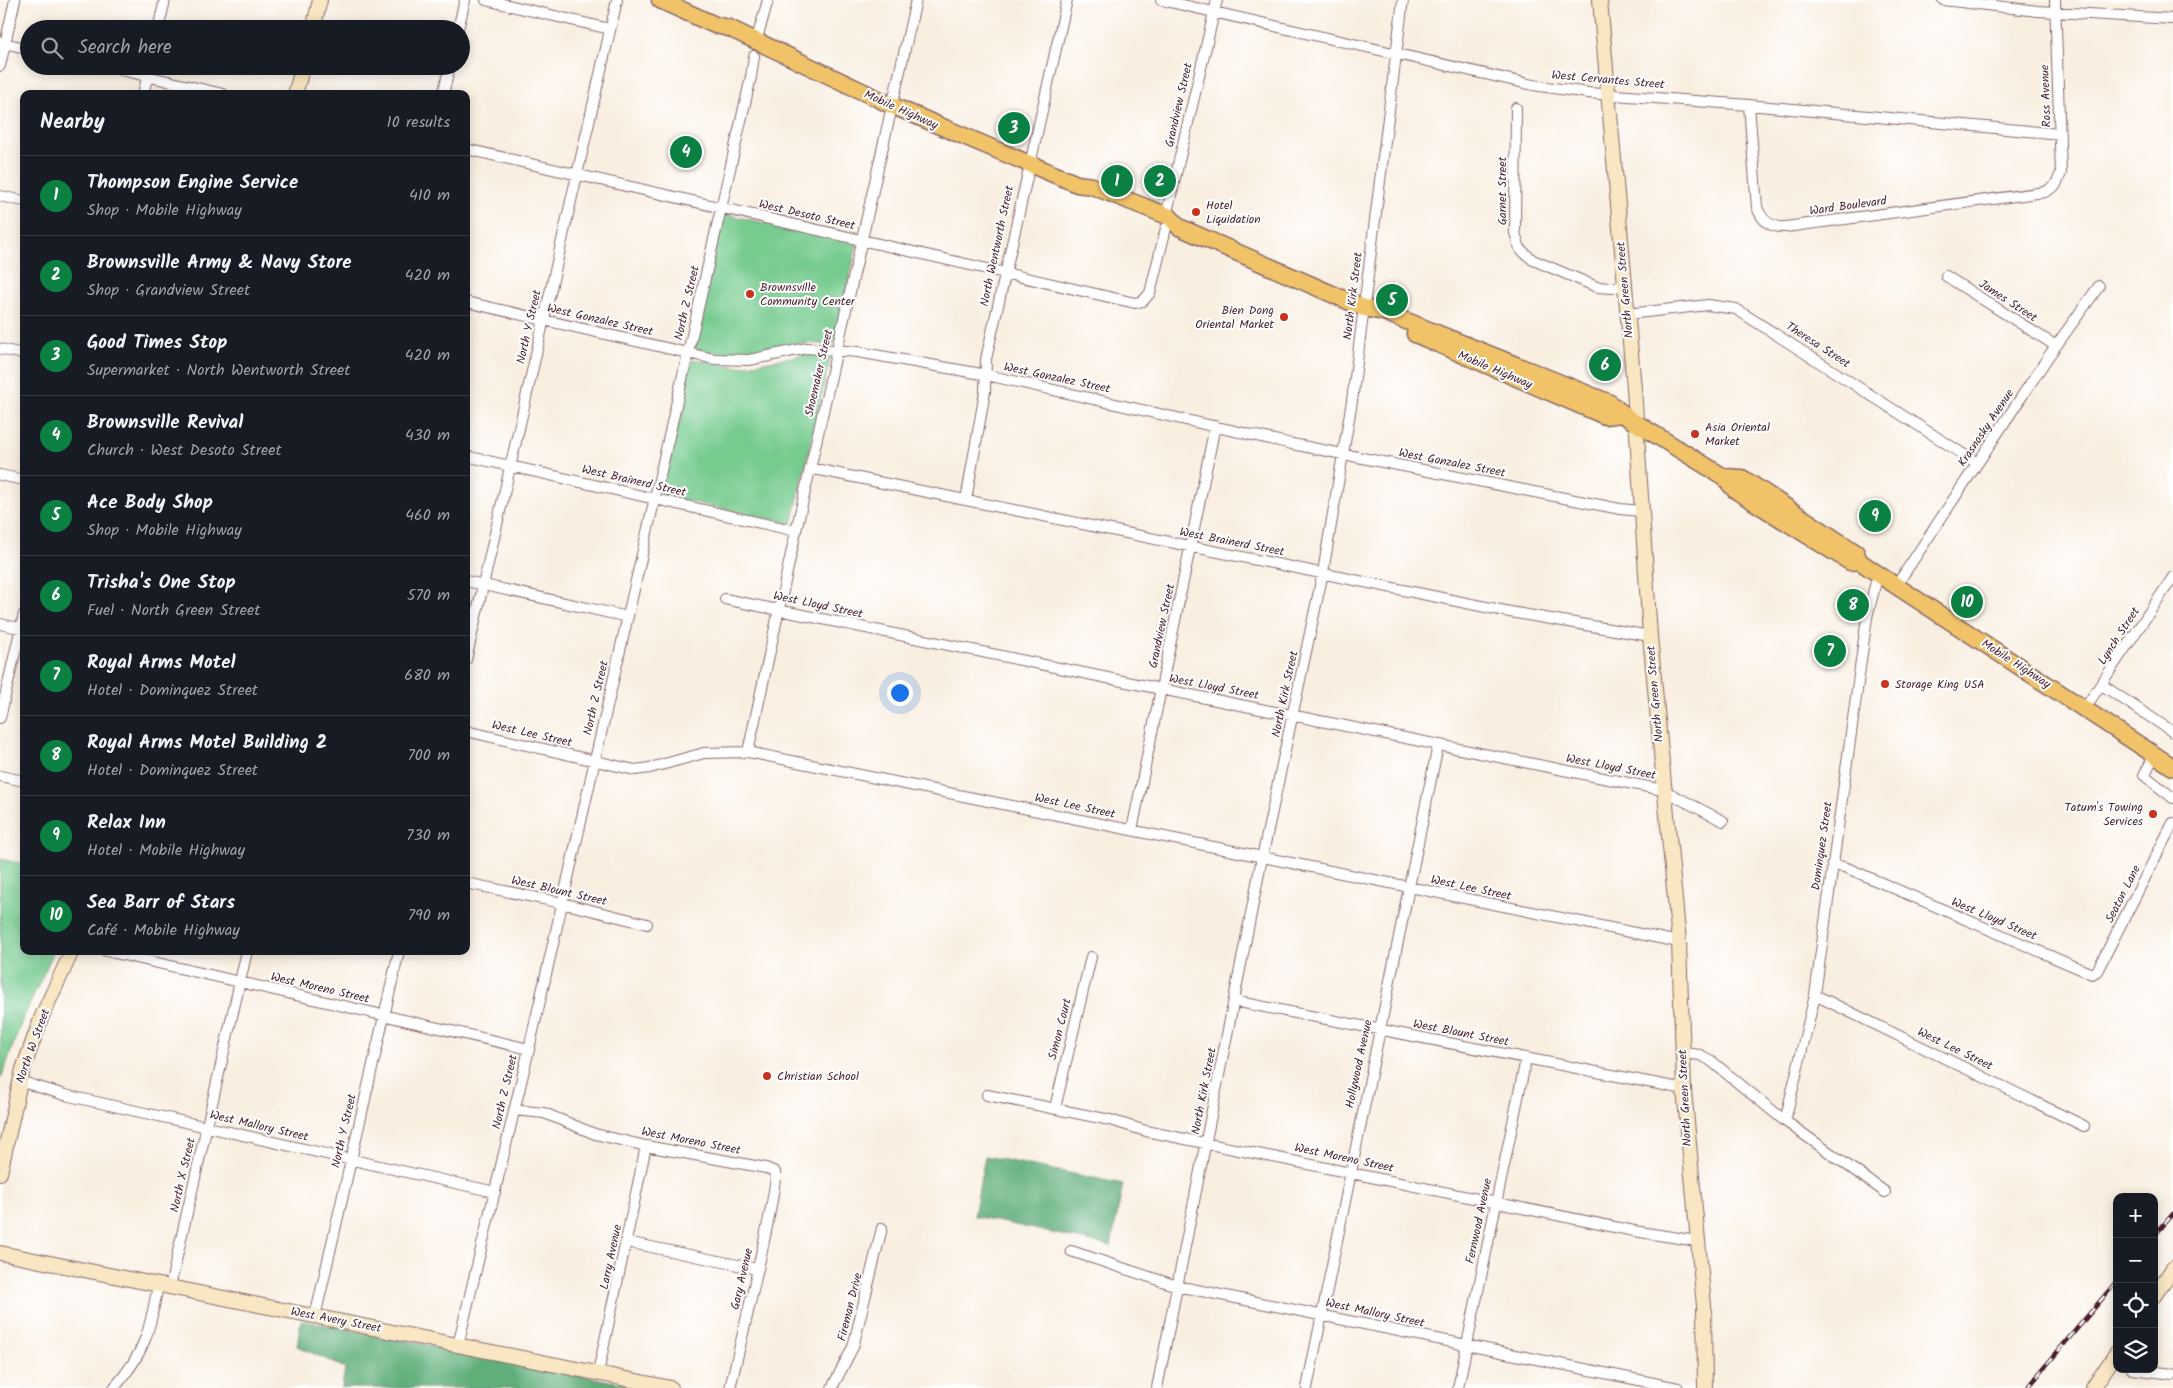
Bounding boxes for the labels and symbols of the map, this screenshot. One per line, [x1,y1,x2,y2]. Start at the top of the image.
street label: Grandview Street [1160,61,1198,149]
street label: Ross Avenue [2035,64,2057,128]
street label: West Cervantes Street [1551,66,1666,94]
street label: Mobile Highway [861,85,942,135]
pin: 3 [998,109,1030,147]
pin: 4 [670,133,702,171]
street label: Garnet Street [1493,156,1512,225]
pin: 1 [1101,162,1133,200]
pin: 2 [1144,162,1176,200]
street label: North Wentworth Street [975,184,1019,308]
street label: Ward Boulevard [1808,191,1889,221]
street label: West Desoto Street [757,195,857,235]
place label: Hotel Liquidation [1206,196,1261,229]
marker: Hotel Liquidation [1190,206,1202,218]
street label: North Green Street [1611,240,1639,339]
street label: North Kirk Street [1338,251,1368,341]
street label: North Z Street [669,263,705,342]
street label: James Street [1975,275,2041,327]
place label: Brownsville Community Center [760,278,856,311]
pin: 5 [1376,281,1408,319]
street label: North Y Street [511,288,547,366]
marker: Brownsville Community Center [744,288,756,300]
street label: West Gonzalez Street [545,299,655,342]
place label: Bien Dong Oriental Market [1195,301,1274,334]
marker: Bien Dong Oriental Market [1278,311,1290,323]
street label: Theresa Street [1782,317,1854,373]
street label: Shoemaker Street [800,327,838,419]
street label: Mobile Highway [1455,346,1536,394]
pin: 6 [1589,346,1621,384]
street label: West Gonzalez Street [1002,357,1112,399]
street label: Krasnosky Avenue [1953,385,2019,471]
place label: Asia Oriental Market [1705,418,1770,451]
marker: Asia Oriental Market [1689,428,1701,440]
street label: West Gonzalez Street [1397,443,1507,483]
street label: West Brainerd Street [580,460,688,502]
pin: 9 [1859,497,1891,535]
street label: West Brainerd Street [1178,523,1286,562]
street label: Grandview Street [1144,582,1180,670]
pin: 10 [1951,583,1983,621]
street label: West Lloyd Street [771,586,865,624]
pin: 8 [1837,586,1869,624]
street label: Lynch Street [2093,603,2145,669]
pin: 7 [1814,632,1846,670]
street label: Mobile Highway [1977,634,2055,694]
street label: North Green Street [1641,644,1669,743]
street label: North Kirk Street [1267,649,1304,739]
street label: North Z Street [578,658,614,737]
street label: West Lloyd Street [1167,669,1261,705]
place label: Storage King USA [1895,675,1985,694]
marker: Storage King USA [1879,678,1891,690]
your location [887,680,913,706]
street label: West Lee Street [490,716,574,753]
street label: West Lloyd Street [1564,749,1658,785]
street label: West Lee Street [1033,788,1117,824]
place label: Tatum's Towing Services [2064,798,2143,831]
street label: Dominquez Street [1806,800,1838,892]
marker: Tatum's Towing Services [2147,808,2159,820]
street label: Seaton Lane [2100,861,2146,926]
street label: West Lee Street [1429,870,1513,906]
street label: West Blount Street [509,871,609,911]
street label: West Lloyd Street [1948,892,2040,946]
street label: West Moreno Street [269,967,372,1009]
street label: Simon Court [1043,996,1077,1062]
street label: North W Street [11,1006,55,1086]
street label: West Blount Street [1411,1014,1511,1052]
street label: Hollywood Avenue [1340,1017,1378,1110]
street label: West Lee Street [1914,1022,1996,1076]
street label: North Kirk Street [1186,1046,1222,1136]
street label: North Green Street [1673,1049,1697,1147]
street label: North Z Street [487,1052,523,1131]
place label: Christian School [777,1067,859,1086]
marker: Christian School [761,1070,773,1082]
street label: North Y Street [326,1092,362,1170]
street label: West Mallory Street [208,1105,310,1147]
street label: West Moreno Street [640,1122,743,1160]
street label: North X Street [165,1135,201,1214]
street label: West Moreno Street [1293,1138,1396,1178]
street label: Fernwood Avenue [1461,1176,1497,1266]
street label: Larry Avenue [595,1222,627,1291]
street label: Gary Avenue [726,1246,758,1312]
street label: Fireman Drive [832,1270,868,1343]
street label: West Mallory Street [1324,1293,1427,1333]
street label: West Avery Street [289,1302,383,1338]

